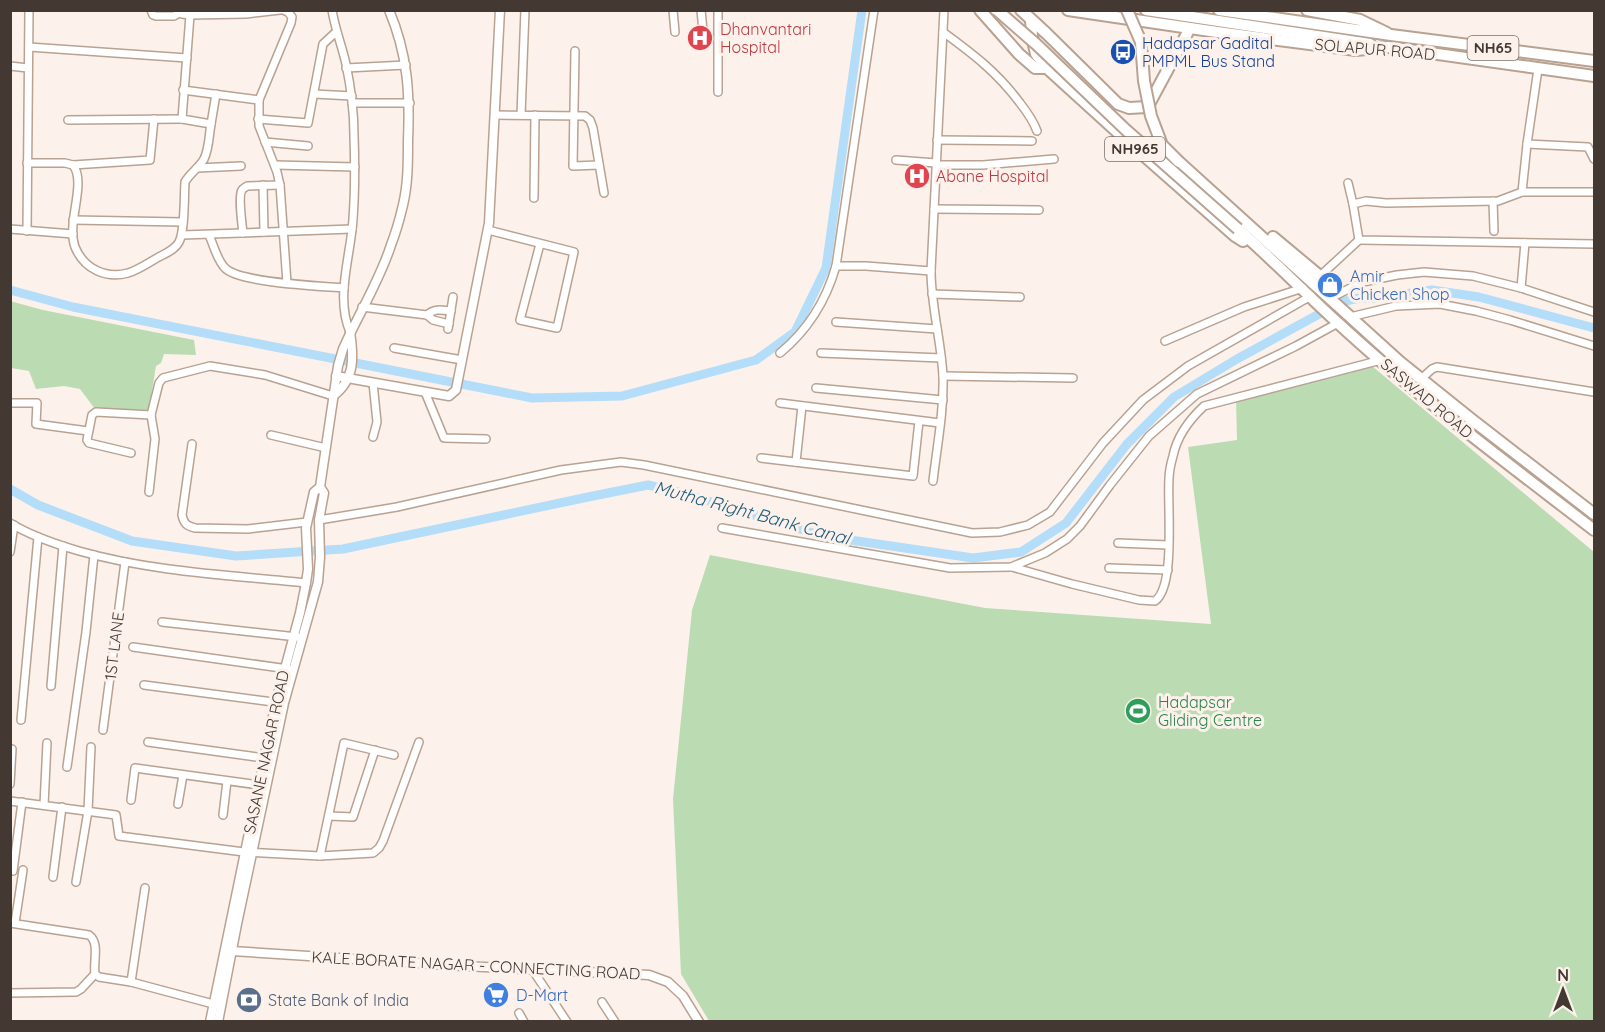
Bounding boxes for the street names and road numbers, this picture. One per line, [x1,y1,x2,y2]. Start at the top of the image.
street label: SOLAPUR ROAD [1314,34,1436,64]
road number: NH65 [1468,36,1518,60]
road number: NH965 [1105,137,1165,161]
street label: SASWAD ROAD [1377,354,1477,442]
street label: 1ST LANE [100,611,128,681]
street label: SASANE NAGAR ROAD [239,668,293,836]
street label: KALE BORATE NAGAR - CONNECTING ROAD [311,946,641,984]

